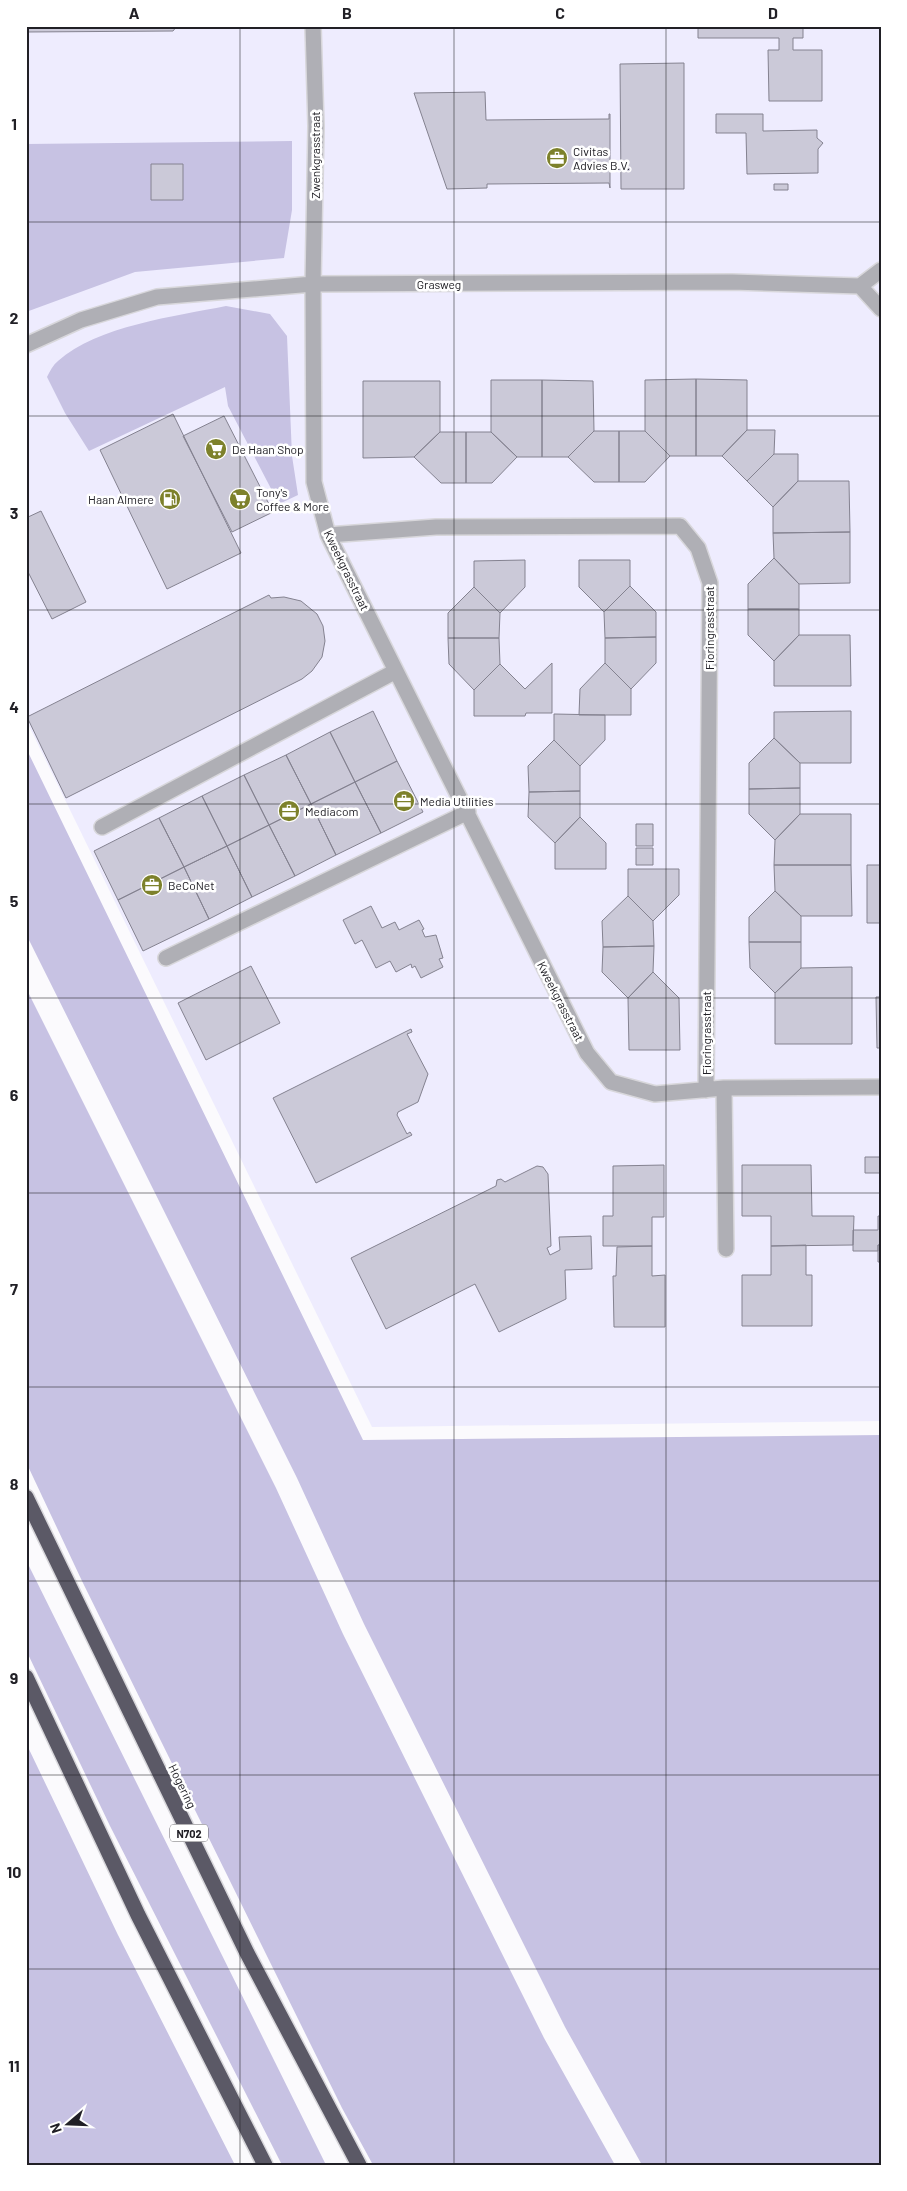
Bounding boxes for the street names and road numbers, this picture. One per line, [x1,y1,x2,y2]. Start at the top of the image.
street label: Zwenkgrasstraat [308,111,322,199]
street label: Grasweg [417,277,461,291]
street label: Kweekgrasstraat [321,528,373,612]
street label: Fioringrasstraat [702,586,716,670]
street label: Kweekgrasstraat [535,959,587,1043]
street label: Fioringrasstraat [699,991,713,1075]
street label: Hogering [166,1762,200,1810]
road number: N702 [170,1825,208,1842]

